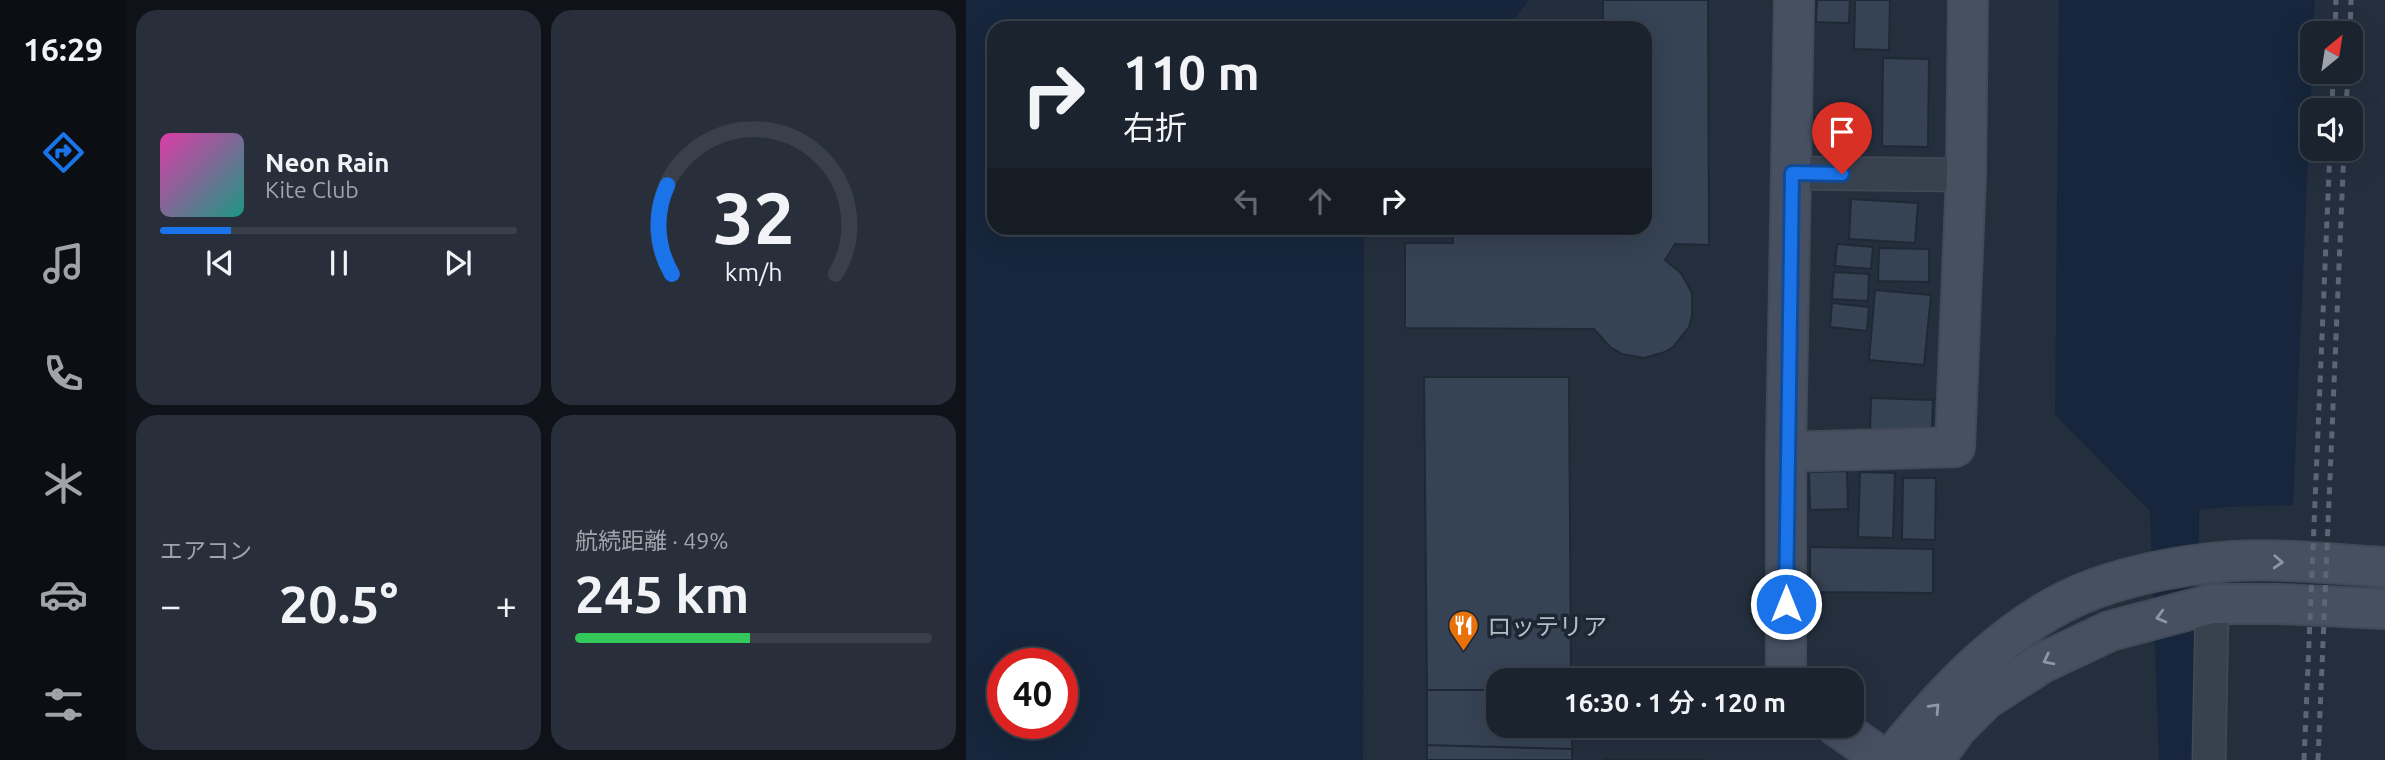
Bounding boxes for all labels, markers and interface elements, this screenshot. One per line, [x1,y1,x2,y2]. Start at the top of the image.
north arrow [2300,21,2362,84]
map controls [2300,21,2363,161]
text: 16:29 [23,31,103,67]
text: 110 m [1123,44,1260,99]
icon: right [1008,49,1099,140]
button: sound [2300,98,2363,161]
pin [1812,102,1872,174]
text: 右折 [1123,109,1187,145]
icon: arrive [1823,113,1861,151]
icon: directions [39,128,88,177]
text: Neon Rain [265,148,390,177]
text: 32 [712,176,795,258]
text: Kite Club [265,177,359,202]
icon: left [1228,182,1266,220]
icon: ahead [1301,182,1339,220]
icon: right [1374,182,1412,220]
icon: music [39,239,88,288]
icon: previous [201,244,239,282]
icon: pause [320,244,358,282]
icon: next [439,244,477,282]
text: km/h [725,258,782,286]
icon: phone [39,349,88,398]
icon: climate [39,459,88,508]
text: 航続距離 · 49% [575,528,728,553]
text: エアコン [160,538,252,563]
one-way arrow [2273,554,2284,569]
text: 245 km [575,565,749,623]
position arrow [1749,567,1823,641]
icon: car [39,570,88,619]
text: 20.5° [279,575,398,633]
text: − [160,584,181,626]
text: + [496,584,517,626]
one-way arrow [2155,608,2167,623]
restaurant icon: ロッテリア [1447,609,1481,653]
place label: ロッテリア [1487,613,1607,640]
speed limit sign: 40 [987,648,1078,739]
one-way arrow [2043,652,2055,665]
icon: filters [39,680,88,729]
text: 16:30 · 1 分 · 120 m [1564,688,1786,717]
one-way arrow [1926,703,1939,716]

